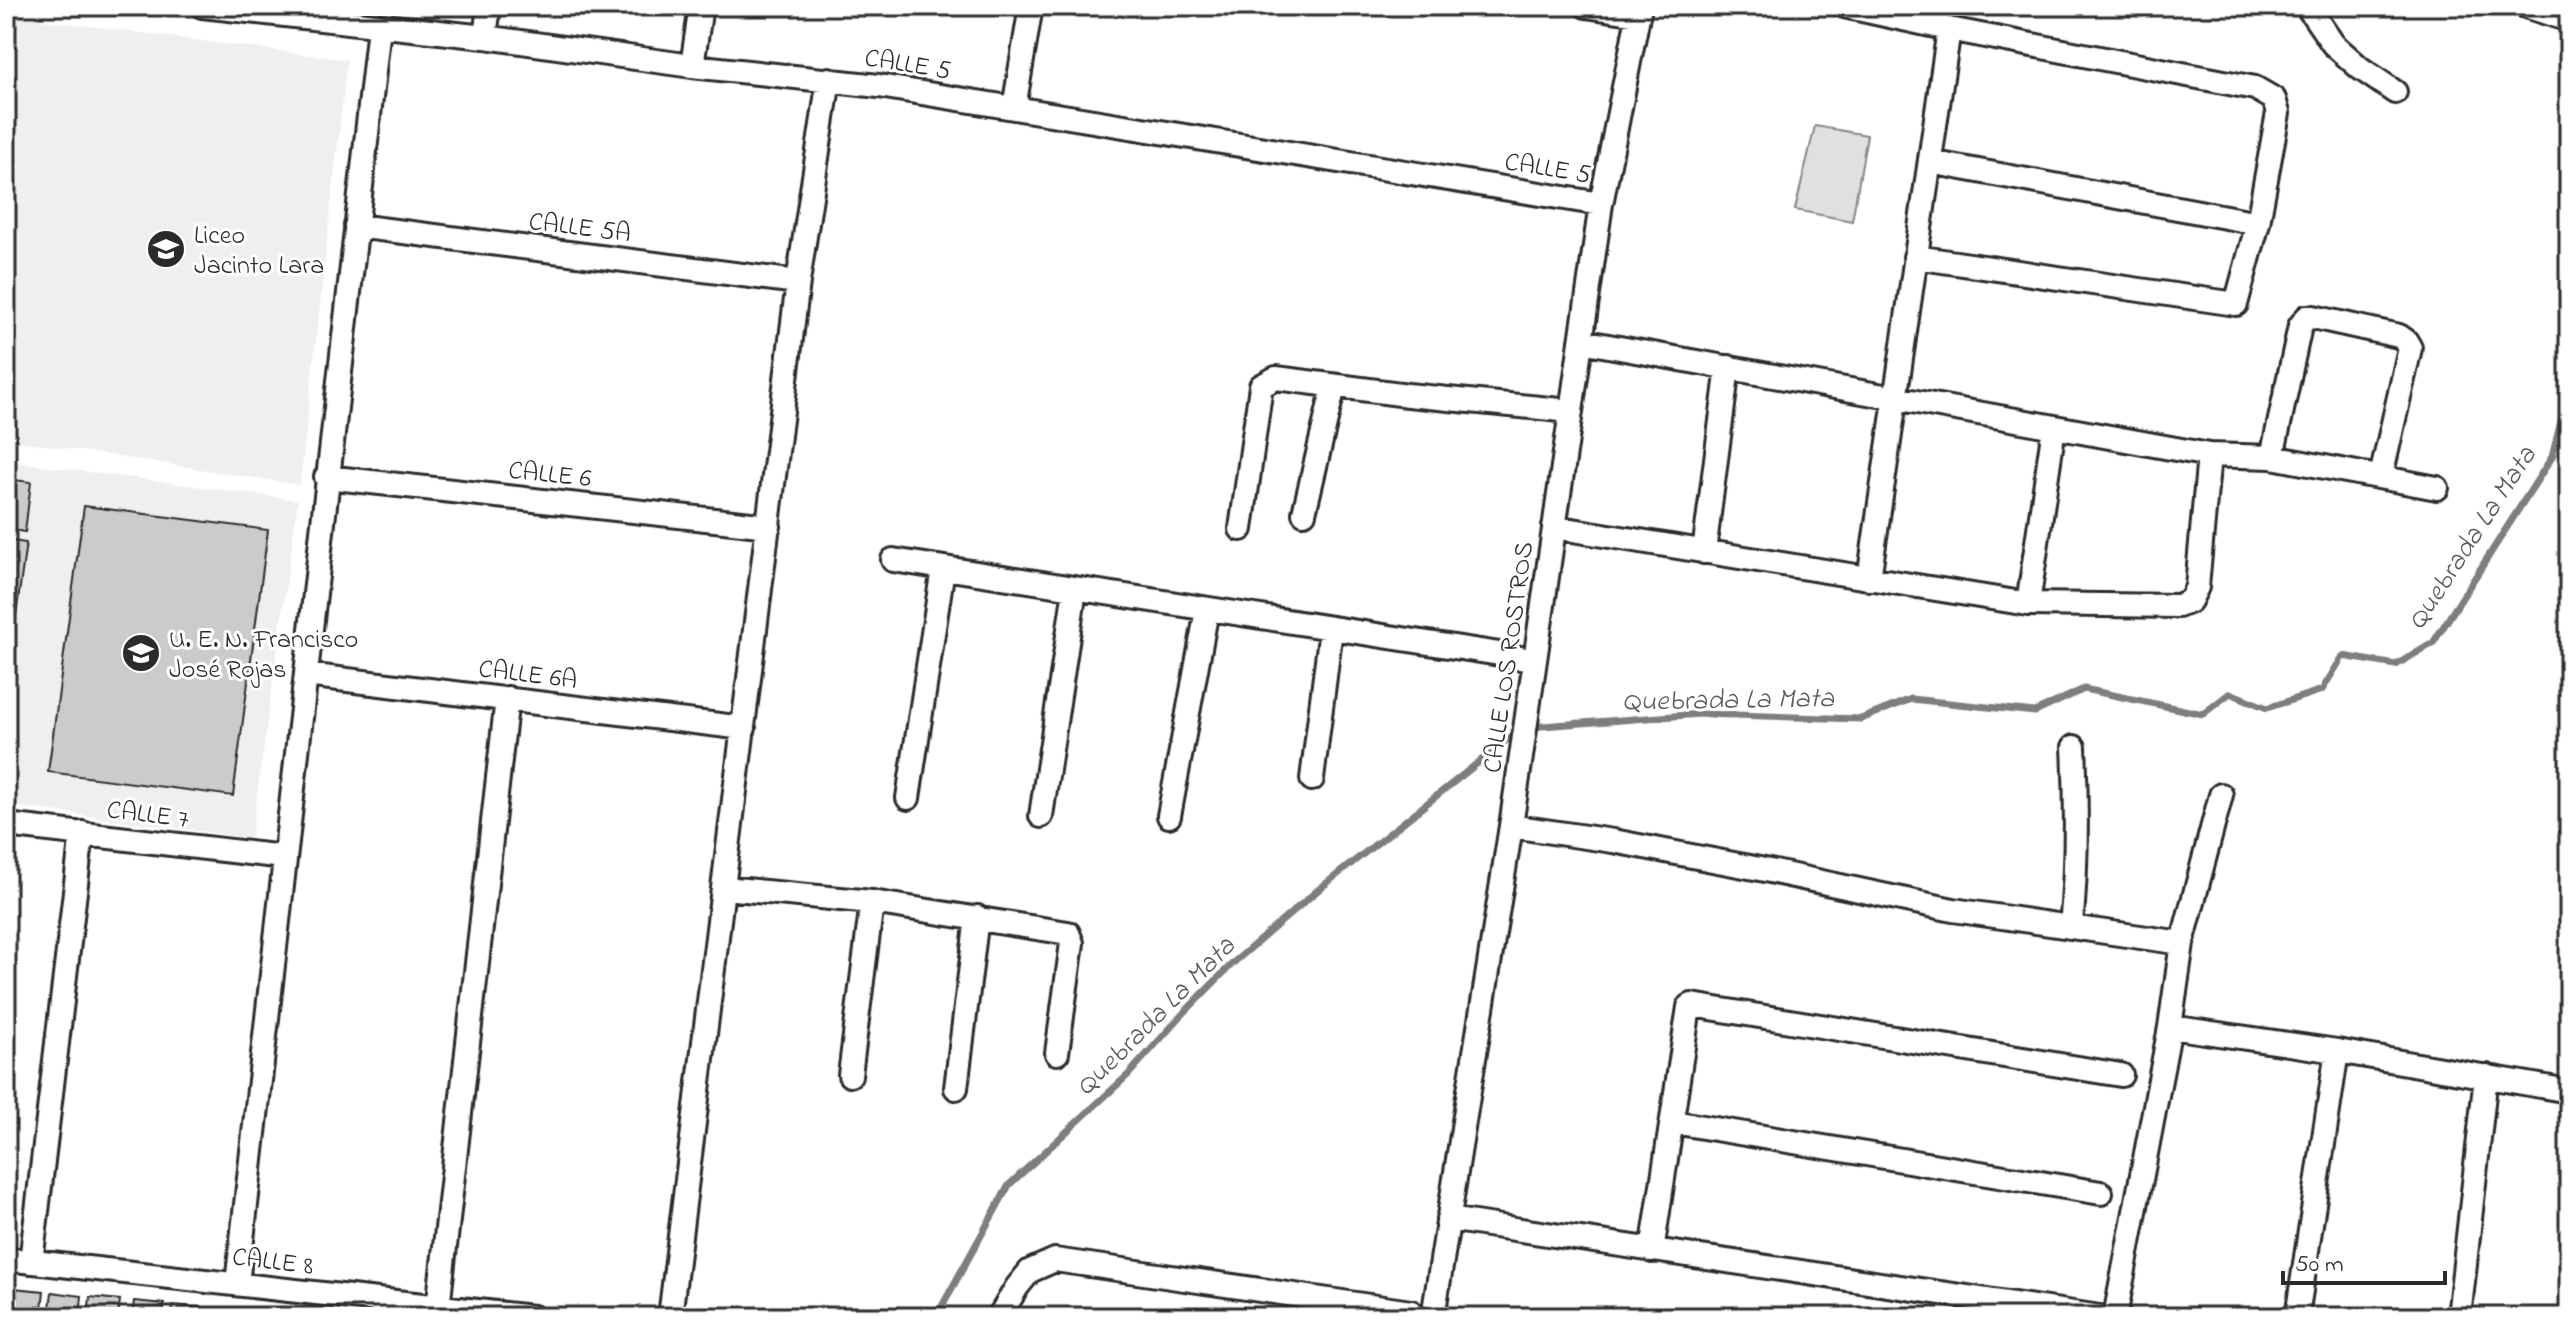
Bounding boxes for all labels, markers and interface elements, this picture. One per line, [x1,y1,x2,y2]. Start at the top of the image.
street label: CALLE 5 [862,40,953,92]
street label: CALLE 5 [1502,144,1593,196]
street label: CALLE 5A [526,204,633,254]
place label: Liceo Jacinto Lara [194,218,324,286]
school or university icon: Liceo Jacinto Lara [145,228,187,270]
water label: Quebrada La Mata [2398,438,2548,639]
street label: CALLE 6 [506,453,593,499]
street label: CALLE LOS ROSTROS [1475,539,1545,776]
place label: U. E. N. Francisco José Rojas [169,622,358,690]
school or university icon: U. E. N. Francisco José Rojas [120,632,162,674]
street label: CALLE 6A [476,651,579,701]
water label: Quebrada La Mata [1622,679,1835,724]
street label: CALLE 7 [104,792,191,840]
water label: Quebrada La Mata [1067,927,1247,1107]
scale bar [2283,1235,2445,1285]
street label: CALLE 8 [230,1239,316,1287]
text: 50 m [2295,1248,2344,1283]

